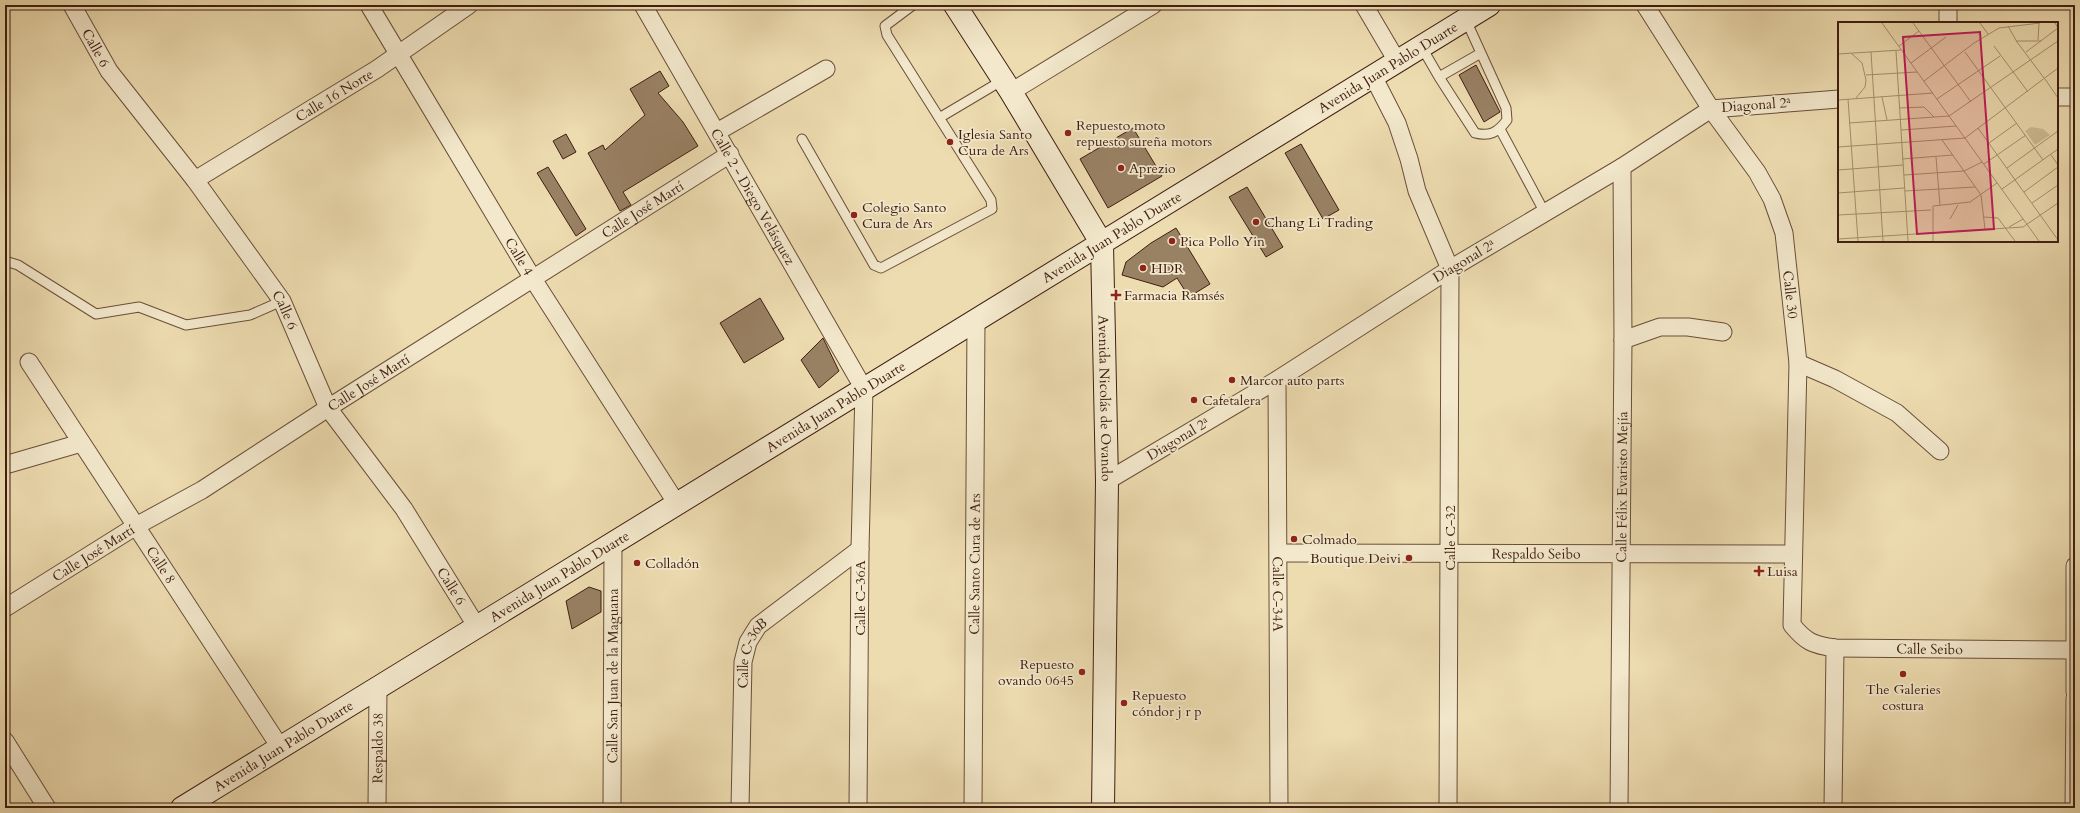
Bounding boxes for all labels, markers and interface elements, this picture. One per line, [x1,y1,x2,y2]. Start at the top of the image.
street label: Avenida Juan Pablo Duarte [1314,17,1461,117]
inset map [1838,22,2058,242]
street label: Calle 6 [78,25,114,70]
street label: Calle 16 Norte [292,64,376,126]
street label: Diagonal 2ª [1721,93,1791,117]
place label: Repuesto moto repuesto sureña motors [1076,116,1212,151]
street label: Calle 2 - Diego Velásquez [706,125,800,269]
place label: Iglesia Santo Cura de Ars [958,125,1032,160]
marker: Repuesto moto repuesto sureña motors [1063,128,1073,138]
marker: Iglesia Santo Cura de Ars [945,137,955,147]
place label: Aprezio [1129,159,1176,178]
marker: Aprezio [1116,163,1126,173]
street label: Calle José Martí [598,176,687,242]
street label: Avenida Juan Pablo Duarte [1038,187,1185,287]
place label: Colegio Santo Cura de Ars [862,198,947,233]
marker: Colegio Santo Cura de Ars [849,210,859,220]
place label: Chang Li Trading [1264,213,1373,232]
marker: Chang Li Trading [1251,217,1261,227]
place label: Pica Pollo Yin [1180,232,1265,251]
street label: Calle 4 [501,234,538,279]
street label: Diagonal 2ª [1429,235,1499,287]
marker: Pica Pollo Yin [1167,236,1177,246]
place label: HDR [1151,259,1184,278]
marker: HDR [1138,263,1148,273]
street label: Calle 30 [1779,269,1803,320]
street label: Calle 6 [268,286,303,332]
place label: Farmacia Ramsés [1124,286,1225,305]
marker: Farmacia Ramsés [1111,290,1121,300]
street label: Avenida Nicolás de Ovando [1094,315,1117,482]
street label: Calle José Martí [324,349,413,416]
street label: Avenida Juan Pablo Duarte [762,356,909,457]
place label: Marcor auto parts [1240,371,1345,390]
marker: Marcor auto parts [1227,375,1237,385]
place label: Cafetalera [1202,391,1261,410]
marker: Cafetalera [1189,395,1199,405]
street label: Calle Félix Evaristo Mejía [1612,411,1632,563]
street label: Diagonal 2ª [1143,413,1213,465]
street label: Calle Santo Cura de Ars [965,493,984,635]
street label: Calle C-32 [1441,505,1460,571]
street label: Calle José Martí [48,520,138,586]
street label: Avenida Juan Pablo Duarte [486,526,633,626]
place label: Colmado [1302,530,1357,549]
marker: Colmado [1289,534,1299,544]
street label: Calle 8 [142,542,180,587]
street label: Respaldo Seibo [1491,544,1581,563]
place label: Boutique Deivi [1310,549,1401,568]
marker: Boutique Deivi [1404,553,1414,563]
place label: Colladón [645,554,699,573]
street label: Calle C-34A [1268,556,1288,632]
marker: Colladón [632,558,642,568]
street label: Calle C-36A [851,560,870,636]
place label: Luisa [1767,562,1798,581]
street label: Calle 6 [433,564,471,609]
marker: Luisa [1754,566,1764,576]
street label: Calle San Juan de la Maguana [603,588,622,764]
street label: Calle C-36B [733,613,771,689]
street label: Calle Seibo [1896,639,1963,659]
place label: Repuesto ovando 0645 [998,655,1074,690]
marker: Repuesto ovando 0645 [1077,667,1087,677]
marker: The Galeries costura [1898,669,1908,679]
place label: The Galeries costura [1865,680,1941,715]
place label: Repuesto cóndor j r p [1132,686,1202,721]
street label: Avenida Juan Pablo Duarte [210,696,357,796]
marker: Repuesto cóndor j r p [1119,698,1129,708]
street label: Respaldo 38 [368,712,387,784]

